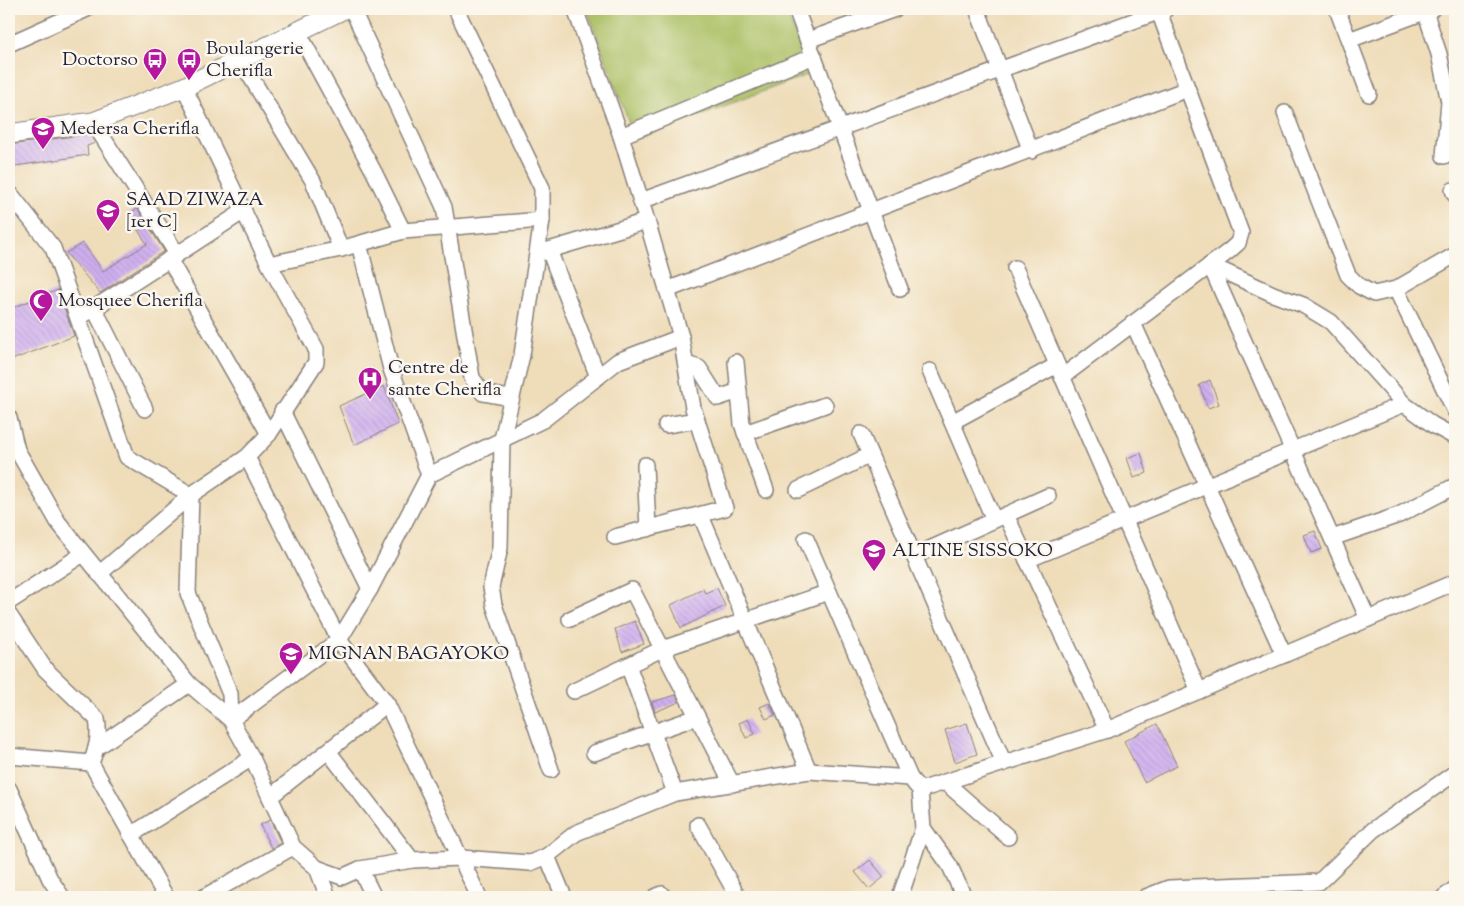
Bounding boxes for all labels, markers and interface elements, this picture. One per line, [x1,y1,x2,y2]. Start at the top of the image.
place label: Boulangerie Cherifla [206,36,304,85]
place label: Doctorso [62,47,138,74]
bus stop icon: Doctorso [142,47,168,81]
bus stop icon: Boulangerie Cherifla [176,47,202,81]
school or university icon: Medersa Cherifla [30,116,56,150]
place label: Medersa Cherifla [60,116,200,143]
place label: SAAD ZIWAZA [1er C] [126,187,264,236]
school or university icon: SAAD ZIWAZA [1er C] [95,198,121,232]
mosque icon: Mosquee Cherifla [28,288,54,322]
place label: Mosquee Cherifla [58,288,203,315]
place label: Centre de sante Cherifla [388,355,502,404]
hospital icon: Centre de sante Cherifla [357,366,383,400]
school or university icon: ALTINE SISSOKO [861,538,887,572]
place label: ALTINE SISSOKO [892,538,1053,565]
school or university icon: MIGNAN BAGAYOKO [278,641,304,675]
place label: MIGNAN BAGAYOKO [308,641,509,668]

